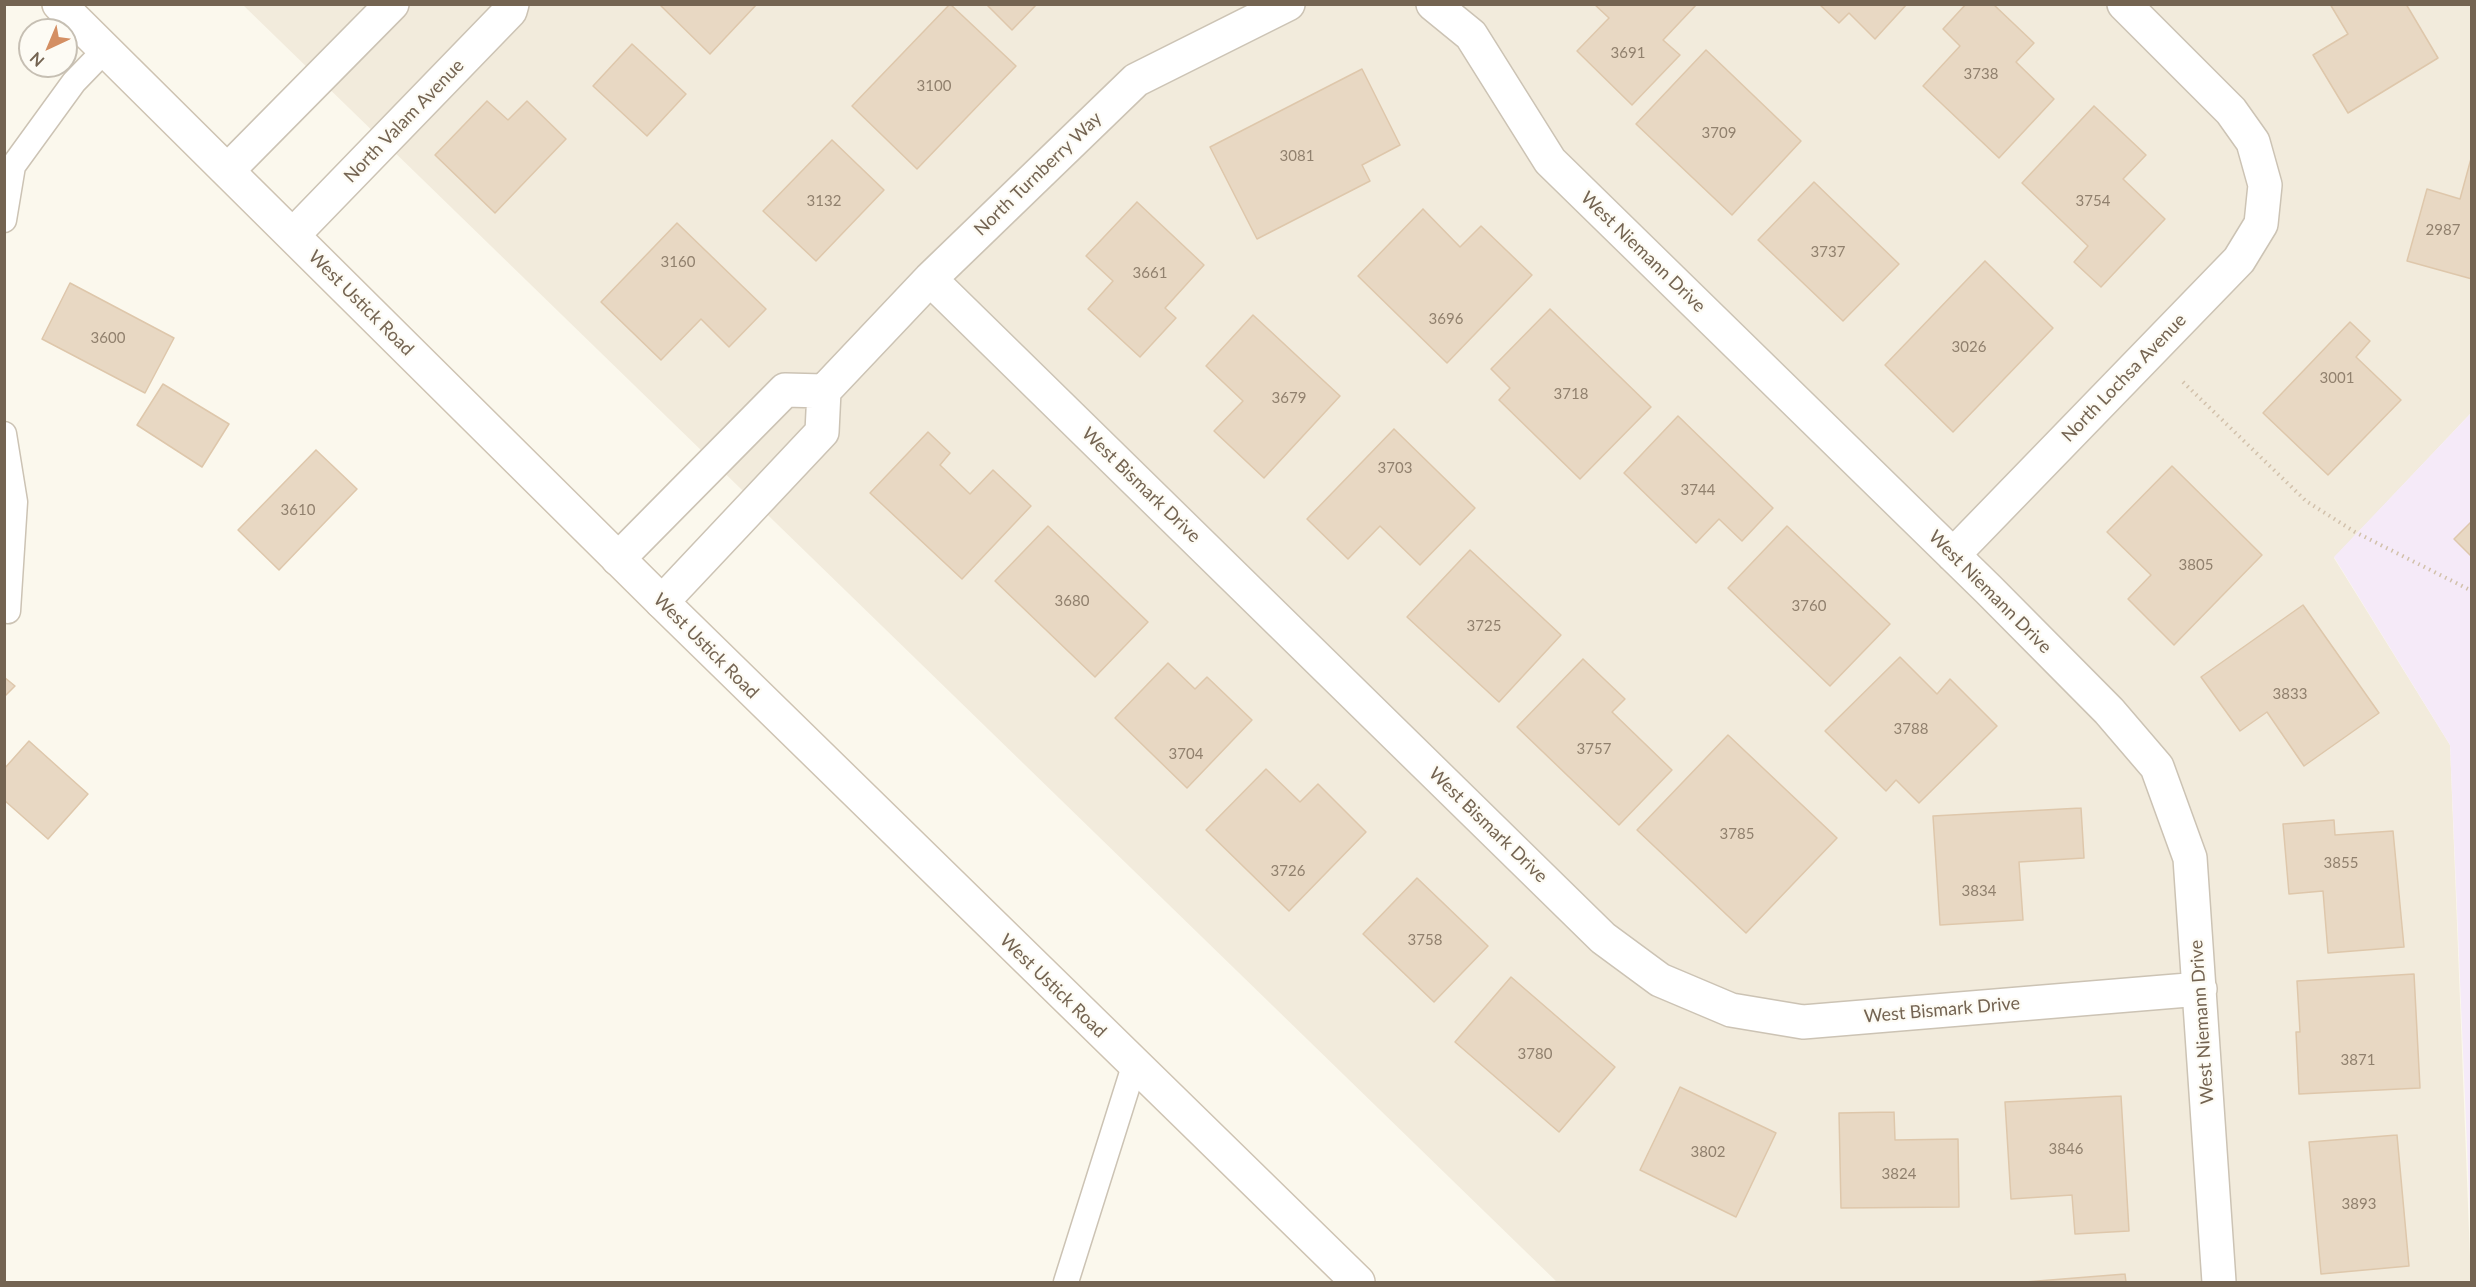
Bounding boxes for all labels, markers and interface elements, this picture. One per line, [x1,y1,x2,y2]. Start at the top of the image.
north arrow [18,18,78,78]
house number: 3691 [1611,44,1645,62]
text: N [26,49,48,71]
street label: North Valam Avenue [340,55,468,187]
house number: 3738 [1964,65,1998,83]
house number: 3100 [917,77,951,95]
street label: North Turnberry Way [970,108,1106,240]
house number: 3709 [1702,124,1736,142]
house number: 3081 [1280,147,1314,165]
street label: West Niemann Drive [1576,187,1710,317]
house number: 3132 [807,192,841,210]
house number: 3754 [2076,192,2110,210]
house number: 2987 [2426,221,2460,239]
house number: 3737 [1811,243,1845,261]
street label: West Ustick Road [304,246,418,360]
house number: 3160 [661,253,695,271]
house number: 3661 [1133,264,1167,282]
street label: North Lochsa Avenue [2057,309,2191,447]
house number: 3696 [1429,310,1463,328]
house number: 3600 [91,329,125,347]
house number: 3026 [1952,338,1986,356]
house number: 3001 [2320,369,2354,387]
house number: 3718 [1554,385,1588,403]
house number: 3679 [1272,389,1306,407]
street label: West Bismark Drive [1077,423,1205,547]
house number: 3703 [1378,459,1412,477]
house number: 3744 [1681,481,1715,499]
house number: 3610 [281,501,315,519]
street label: West Niemann Drive [1924,526,2056,658]
house number: 3805 [2179,556,2213,574]
street label: West Ustick Road [649,589,763,703]
house number: 3680 [1055,592,1089,610]
house number: 3760 [1792,597,1826,615]
house number: 3725 [1467,617,1501,635]
house number: 3833 [2273,685,2307,703]
house number: 3788 [1894,720,1928,738]
house number: 3757 [1577,740,1611,758]
house number: 3704 [1169,745,1203,763]
street label: West Bismark Drive [1424,763,1552,887]
house number: 3785 [1720,825,1754,843]
house number: 3855 [2324,854,2358,872]
house number: 3726 [1271,862,1305,880]
house number: 3834 [1962,882,1996,900]
street label: West Ustick Road [995,930,1111,1042]
house number: 3758 [1408,931,1442,949]
street label: West Niemann Drive [2185,939,2219,1105]
street label: West Bismark Drive [1863,992,2021,1028]
house number: 3780 [1518,1045,1552,1063]
house number: 3871 [2341,1051,2375,1069]
house number: 3846 [2049,1140,2083,1158]
house number: 3802 [1691,1143,1725,1161]
house number: 3824 [1882,1165,1916,1183]
house number: 3893 [2342,1195,2376,1213]

